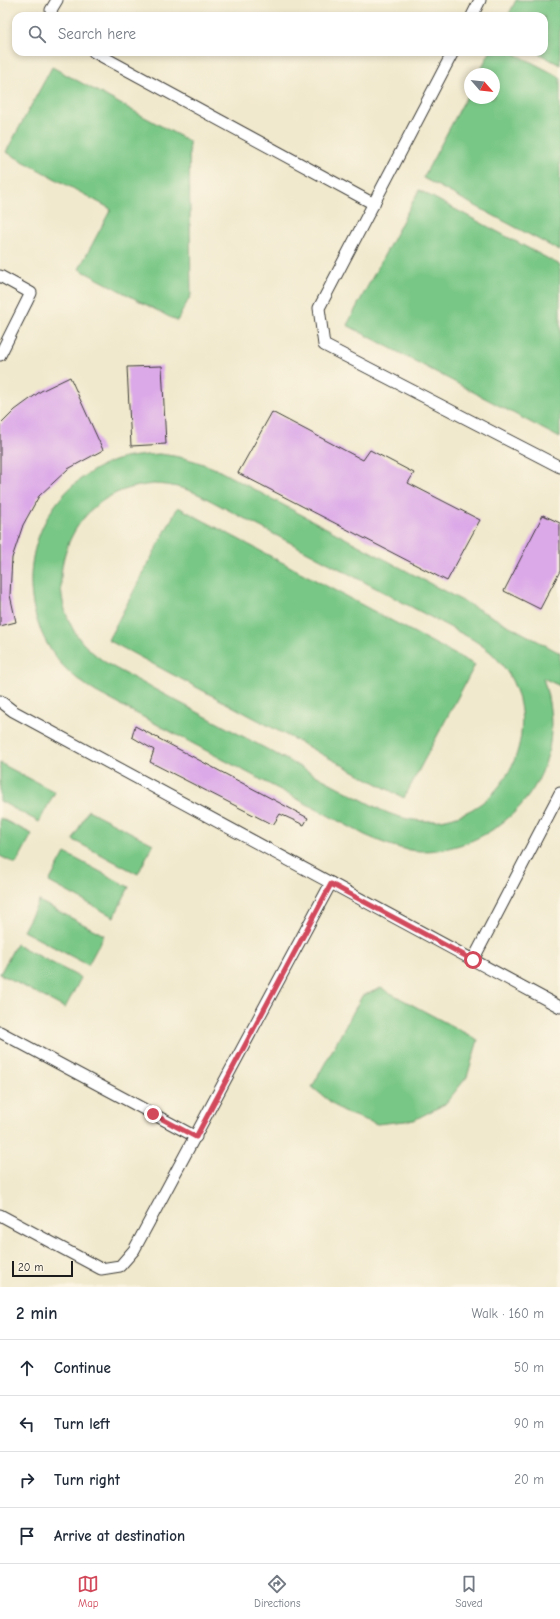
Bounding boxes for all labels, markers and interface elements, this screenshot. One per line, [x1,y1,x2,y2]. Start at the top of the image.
search box [12,12,548,56]
icon: search [26,23,48,45]
text: Search here [58,25,136,43]
north arrow [464,68,500,104]
route start [464,951,482,969]
route end [144,1105,162,1123]
scale bar [12,1259,73,1278]
text: 20 m [18,1261,43,1274]
text: 2 min [16,1304,57,1323]
text: Walk · 160 m [472,1306,544,1321]
icon: ahead [16,1357,38,1379]
text: Continue [54,1359,111,1377]
text: 50 m [514,1360,544,1375]
icon: left [16,1413,38,1435]
text: Turn left [54,1415,110,1433]
text: 90 m [514,1416,544,1431]
icon: right [16,1469,38,1491]
text: Turn right [54,1471,120,1489]
text: 20 m [514,1472,544,1487]
icon: arrive [16,1525,38,1547]
text: Arrive at destination [54,1527,185,1545]
tab: Map [77,1573,99,1610]
tab: Directions [254,1573,301,1610]
tab: Saved [455,1573,483,1610]

